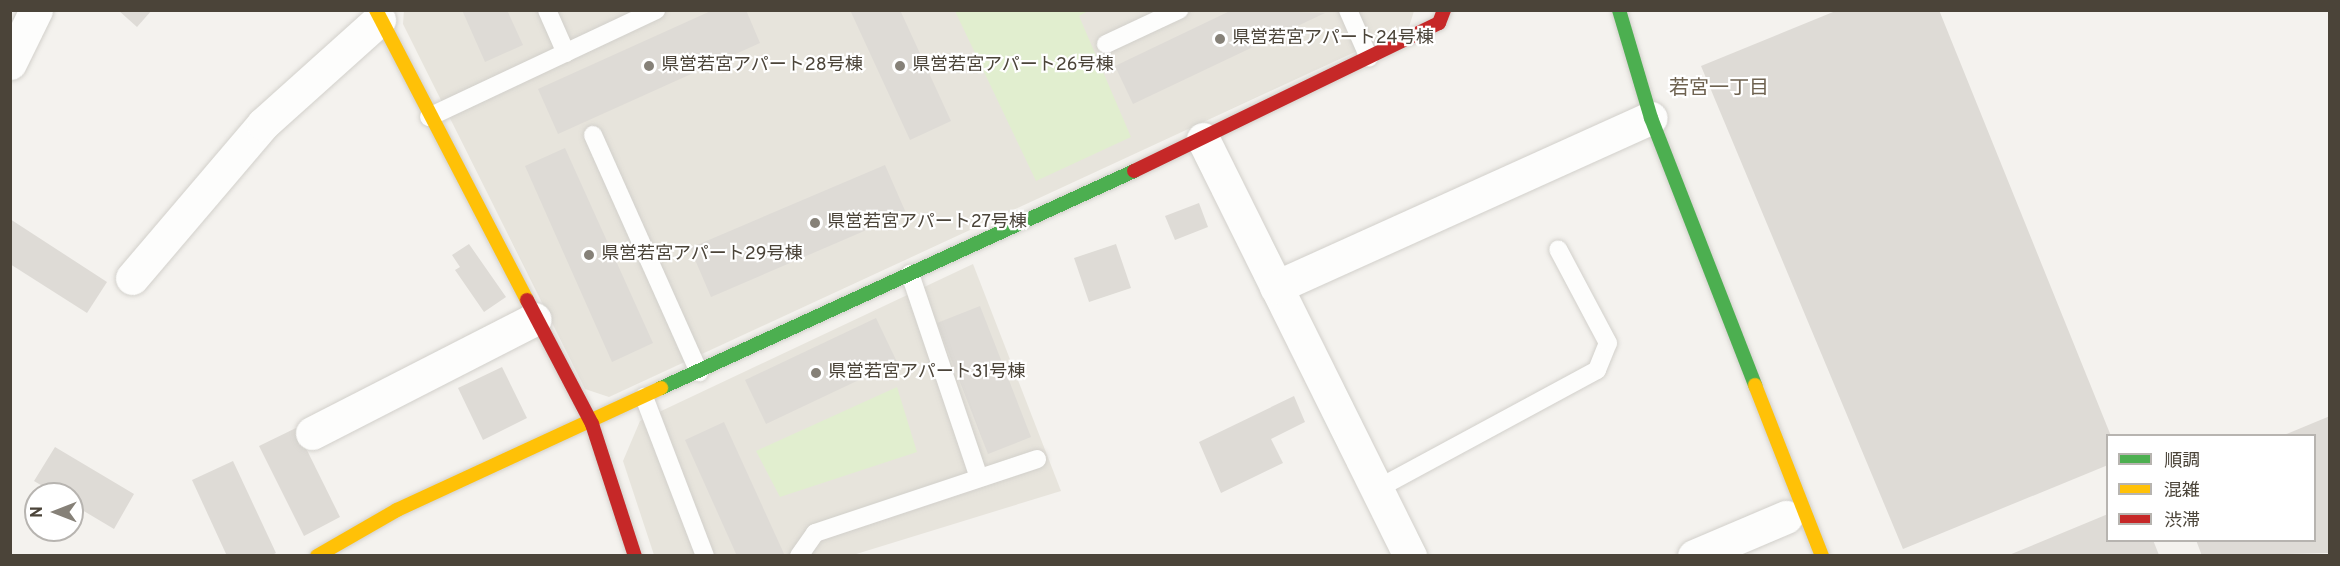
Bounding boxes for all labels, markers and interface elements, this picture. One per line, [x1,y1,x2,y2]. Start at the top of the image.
place label: 県営若宮アパート24号棟 [1232,28,1434,50]
marker: 県営若宮アパート24号棟 [1213,32,1227,46]
place label: 県営若宮アパート28号棟 [661,55,863,77]
place label: 県営若宮アパート26号棟 [912,55,1114,77]
marker: 県営若宮アパート28号棟 [642,59,656,73]
marker: 県営若宮アパート26号棟 [893,59,907,73]
district label: 若宮一丁目 [1669,77,1769,101]
place label: 県営若宮アパート27号棟 [827,212,1027,234]
marker: 県営若宮アパート27号棟 [808,216,822,230]
place label: 県営若宮アパート29号棟 [601,244,803,266]
marker: 県営若宮アパート29号棟 [582,248,596,262]
place label: 県営若宮アパート31号棟 [828,362,1026,384]
marker: 県営若宮アパート31号棟 [809,366,823,380]
legend [2106,434,2316,542]
text: 順調 [2164,450,2200,473]
text: 混雑 [2164,480,2200,503]
north arrow [24,482,84,542]
text: N [28,506,48,518]
text: 渋滞 [2164,510,2200,533]

